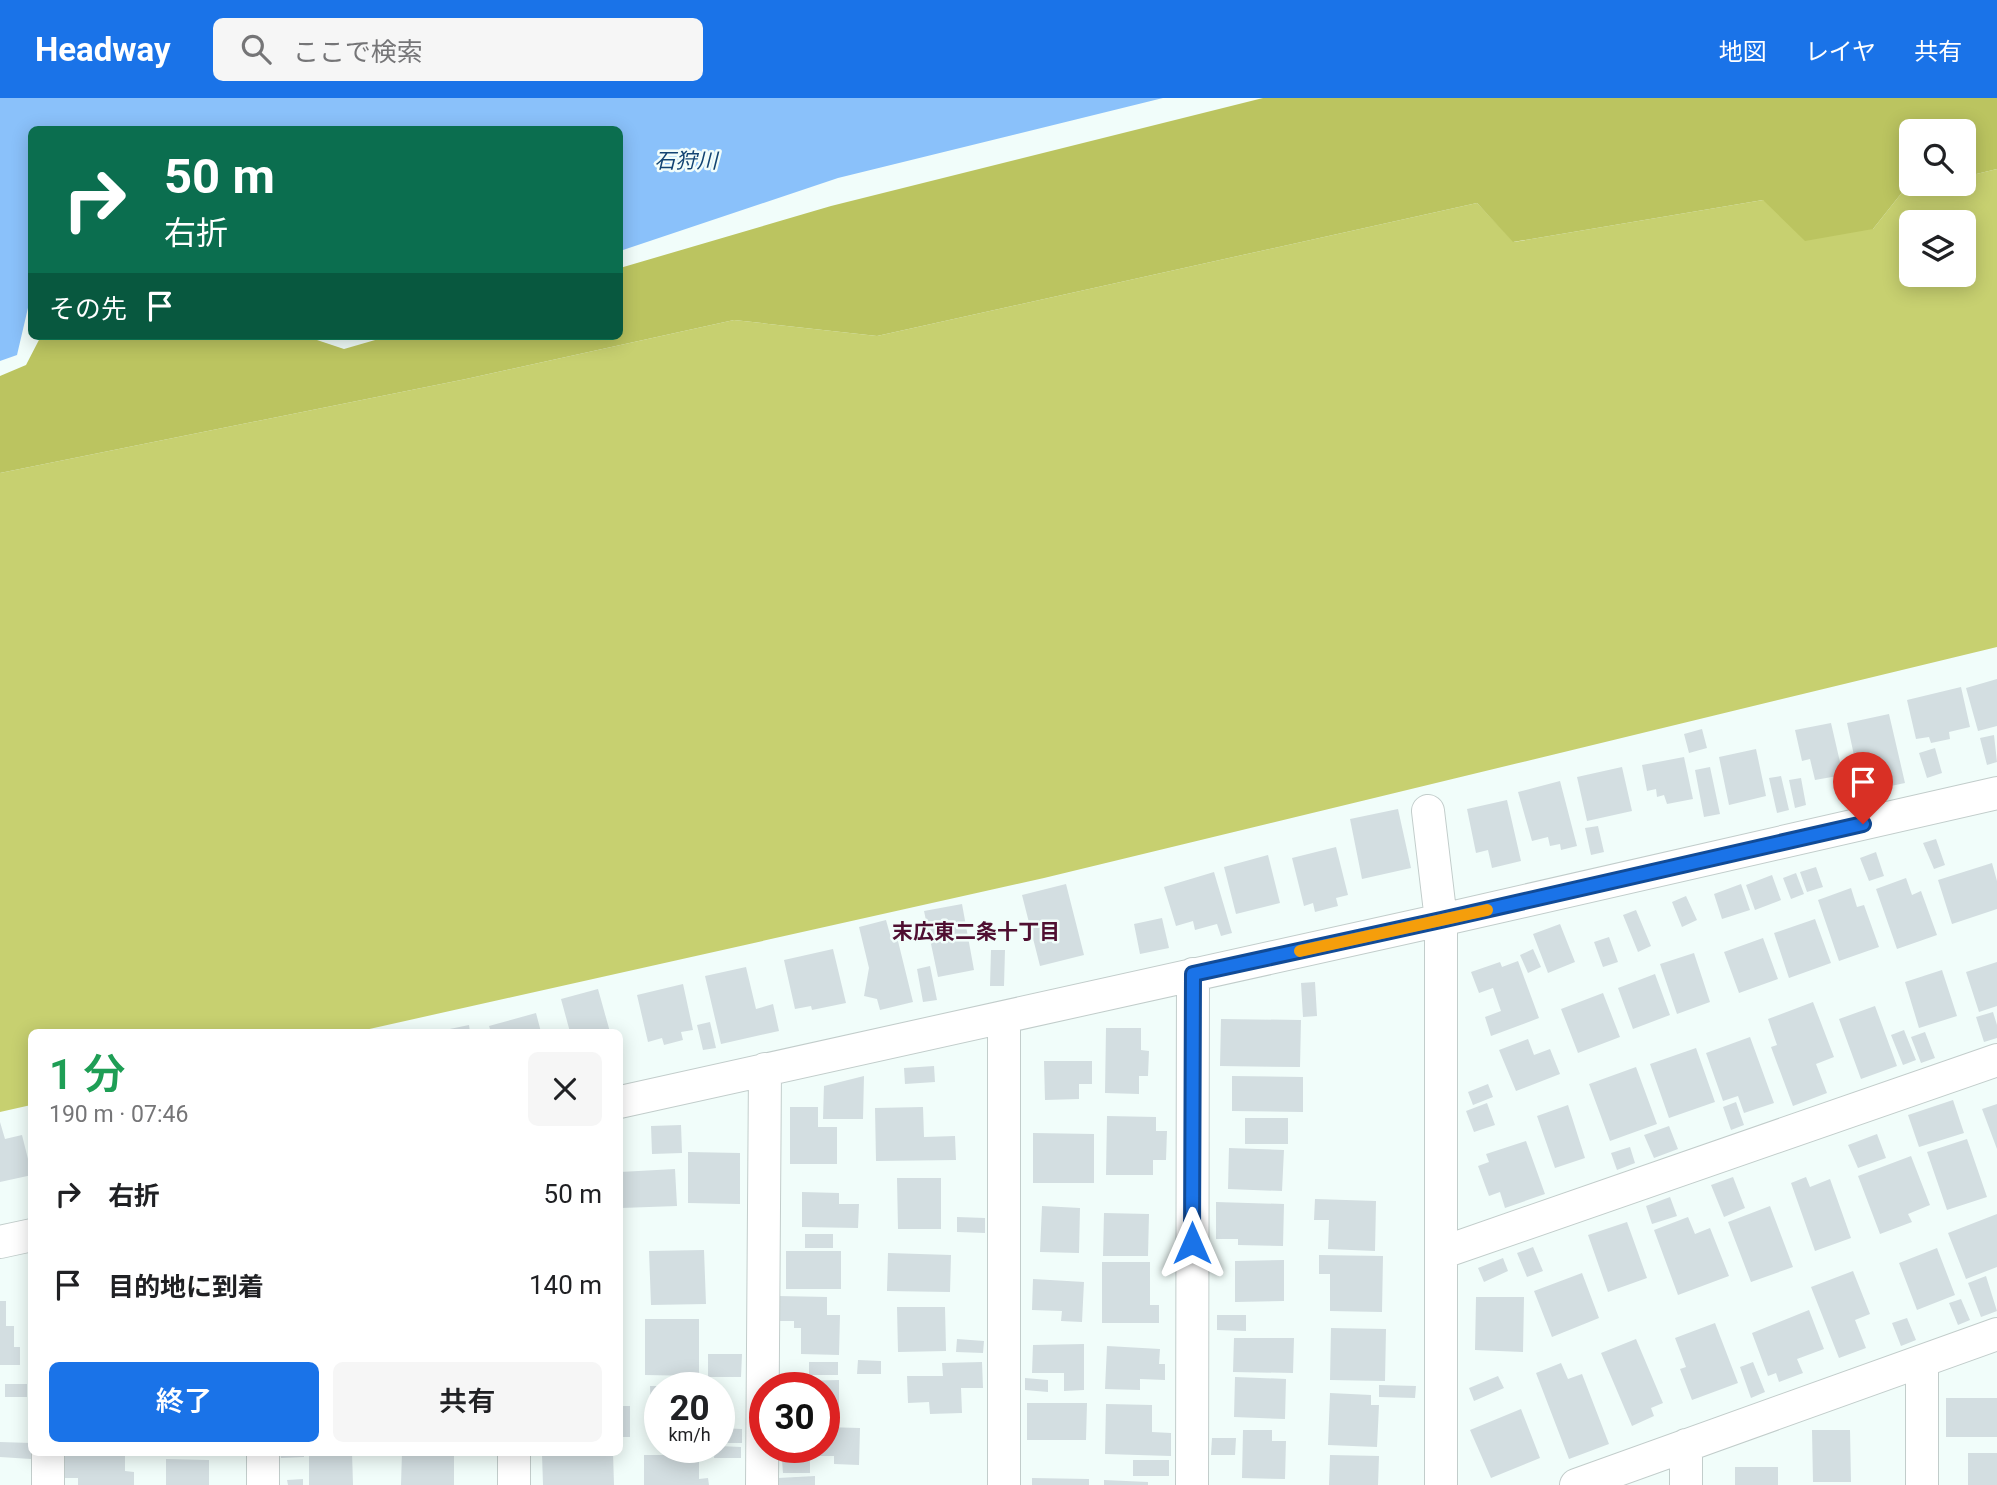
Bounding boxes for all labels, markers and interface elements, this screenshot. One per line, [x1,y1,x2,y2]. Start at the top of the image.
search box [213,18,703,81]
text: Headway [35,30,171,69]
icon: search [237,30,275,68]
text: ここで検索 [293,37,423,67]
text: 地図 [1719,38,1767,66]
text: レイヤ [1805,38,1876,66]
text: 共有 [1914,38,1962,66]
map controls [1899,119,1976,287]
button: search [1899,119,1976,196]
text: 50 m [164,148,275,205]
water label: 石狩川 [655,149,719,173]
icon: right [49,154,140,245]
button: layers [1899,210,1976,287]
text: 右折 [164,214,228,252]
icon: arrive [141,287,179,325]
text: その先 [49,294,127,324]
pin [1833,752,1893,824]
icon: arrive [1844,763,1882,801]
district label: 末広東二条十丁目 [892,920,1060,944]
text: 1 分 [49,1050,125,1099]
button: close [528,1052,602,1126]
text: 190 m · 07:46 [49,1101,188,1128]
icon: right [49,1175,87,1213]
text: 50 m [544,1179,602,1209]
text: 右折 [108,1181,160,1211]
position arrow [1155,1206,1229,1280]
icon: arrive [49,1266,87,1304]
text: 140 m [529,1270,602,1300]
text: 目的地に到着 [108,1272,264,1302]
button: 終了 [49,1362,319,1442]
button: 共有 [333,1362,602,1442]
speed limit sign: 30 [749,1372,840,1463]
text: 20 [669,1388,710,1429]
text: km/h [668,1424,711,1445]

